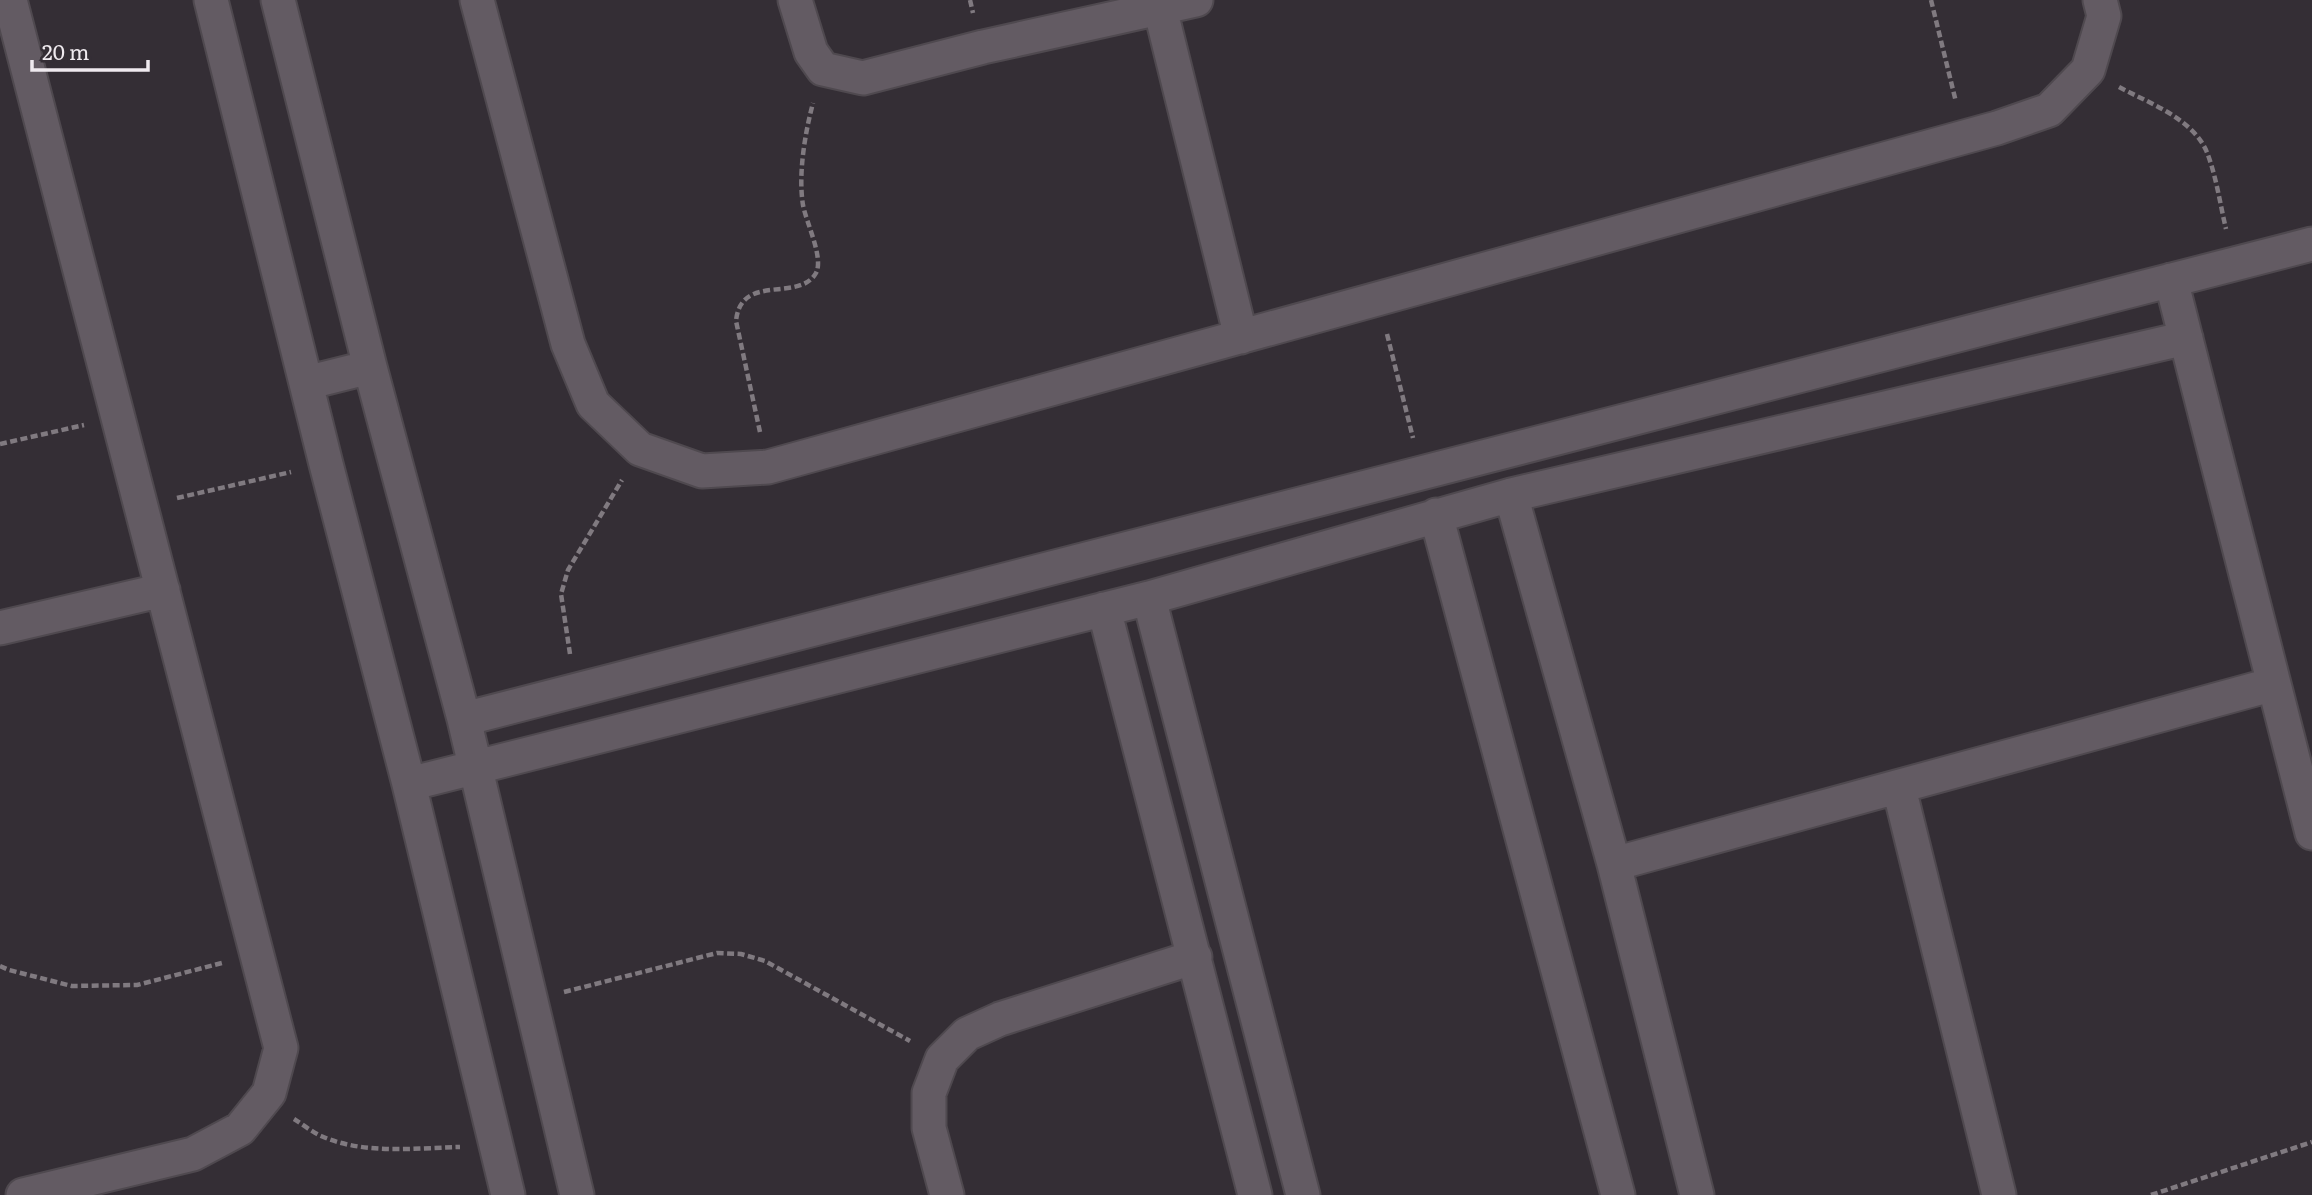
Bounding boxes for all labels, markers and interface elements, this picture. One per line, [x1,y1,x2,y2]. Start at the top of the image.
scale bar [32,28,147,72]
text: 20 m [42,35,89,66]

